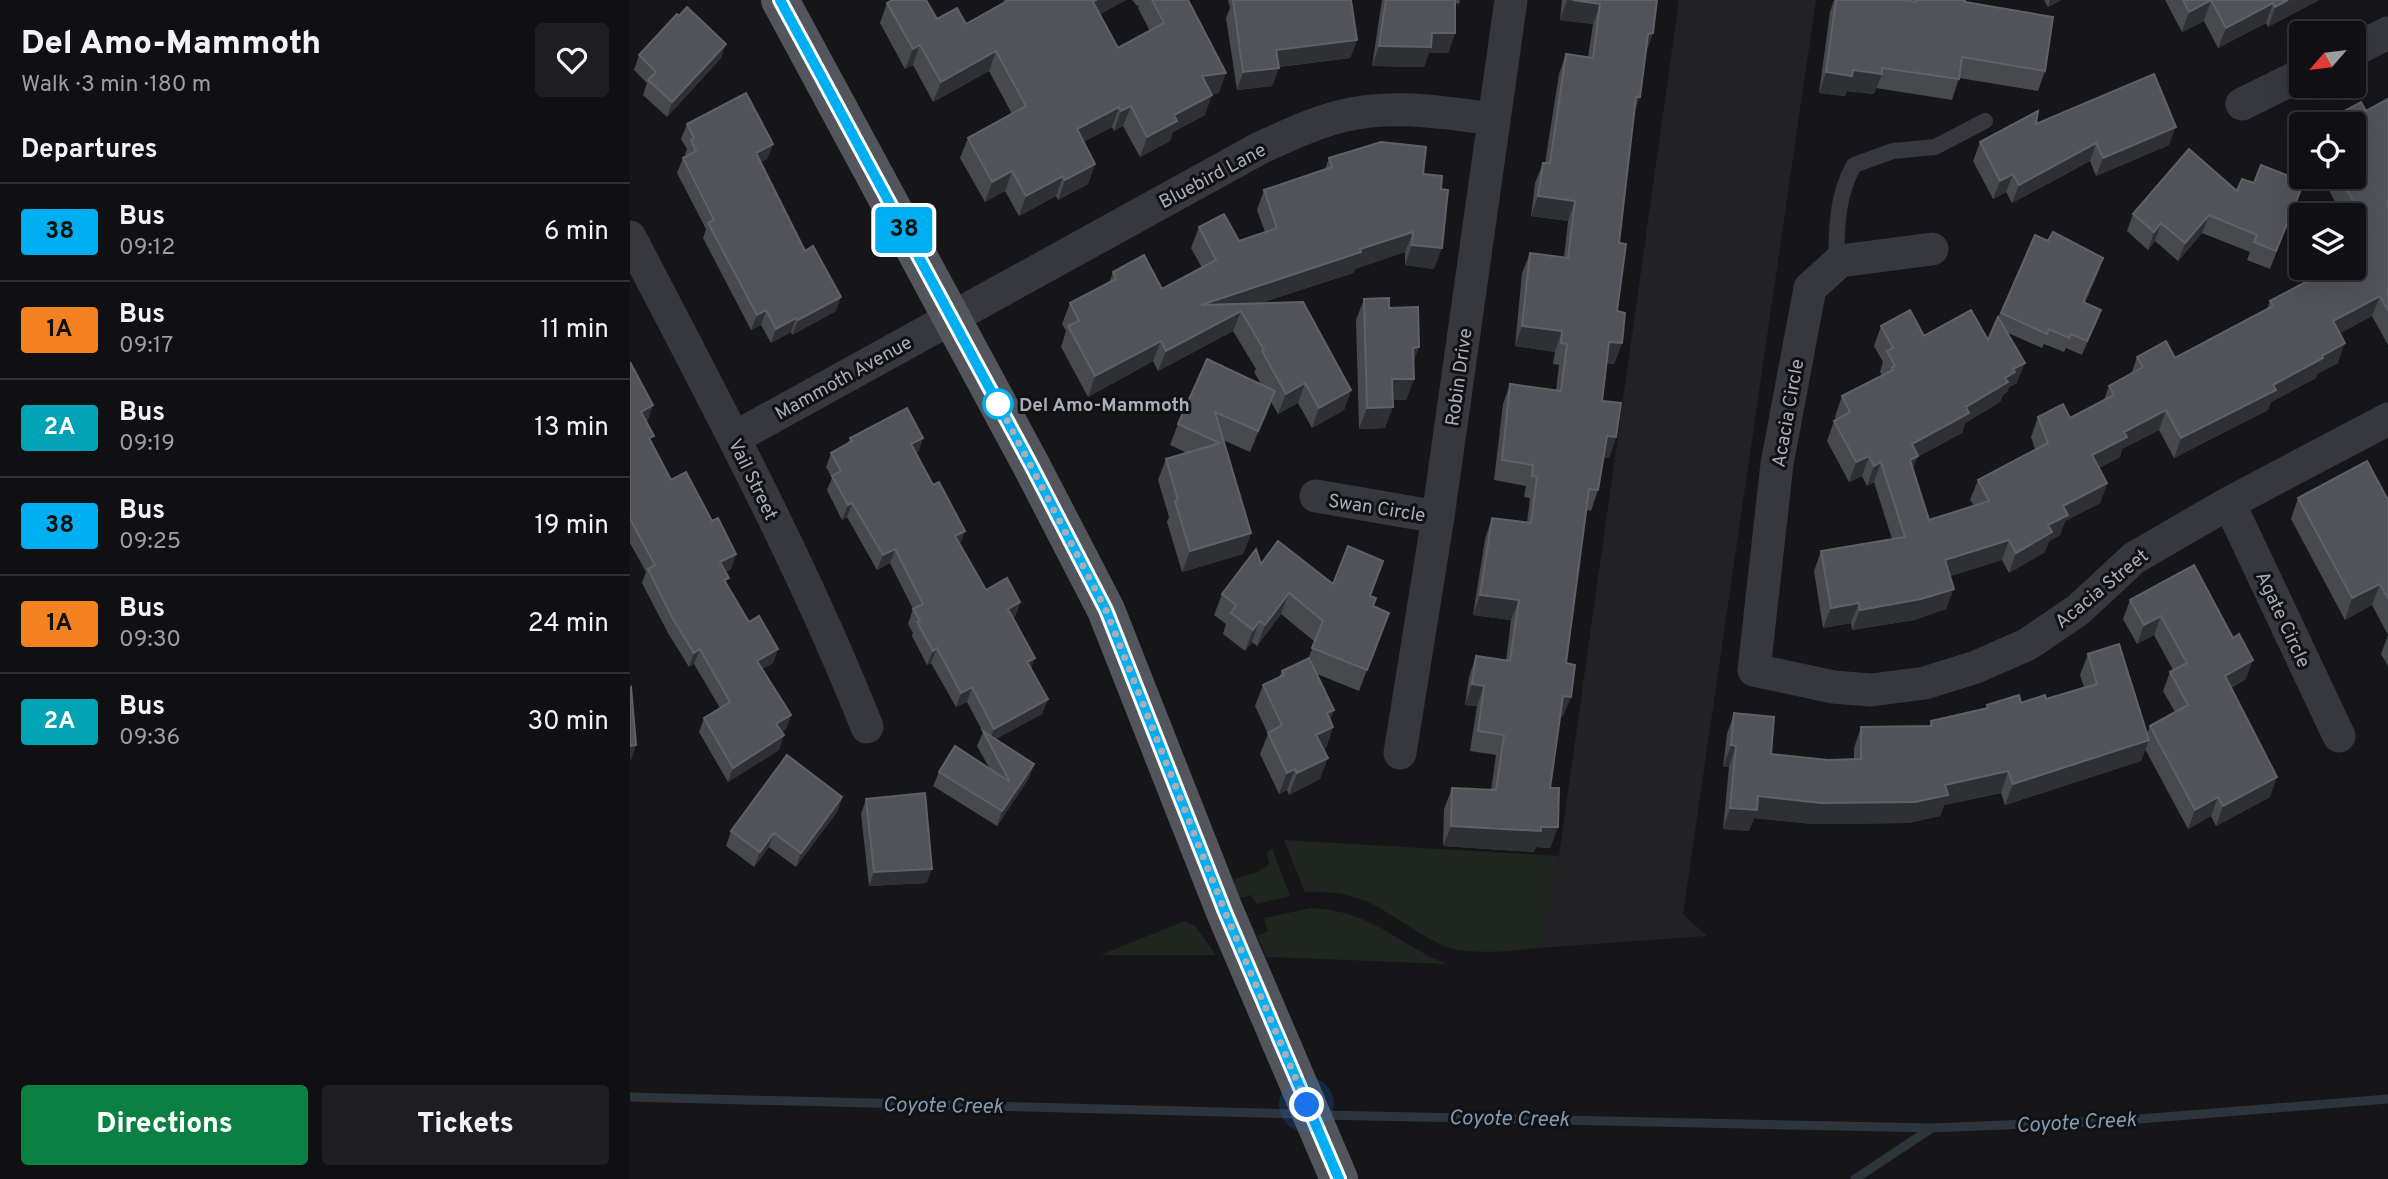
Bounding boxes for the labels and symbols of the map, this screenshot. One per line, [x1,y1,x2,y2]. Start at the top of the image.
north arrow [2289,21,2366,98]
street label: Bluebird Lane [1155,138,1271,215]
line badge: 38 [873,207,936,253]
street label: Robin Drive [1441,327,1479,428]
street label: Mammoth Avenue [771,331,917,426]
street label: Acacia Circle [1768,357,1810,470]
marker: Del Amo-Mammoth [983,389,1013,419]
place label: Del Amo-Mammoth [1019,394,1190,418]
street label: Vail Street [722,435,782,525]
street label: Swan Circle [1326,489,1427,529]
street label: Acacia Street [2051,545,2154,635]
street label: Agate Circle [2249,568,2315,672]
your location [1289,1087,1324,1122]
water label: Coyote Creek [882,1092,1004,1121]
water label: Coyote Creek [1448,1105,1570,1134]
water label: Coyote Creek [2015,1107,2137,1140]

